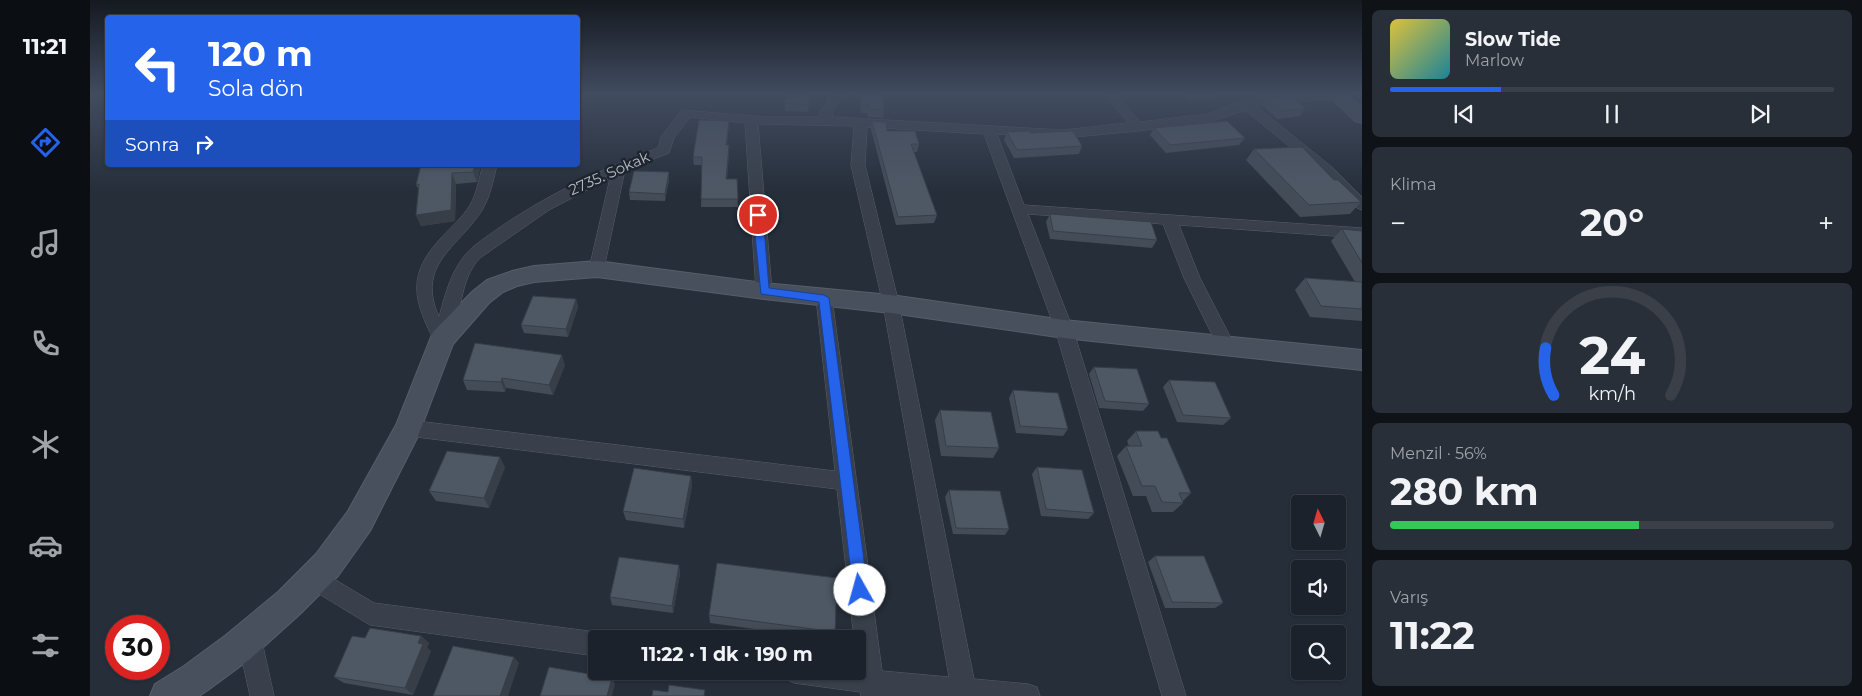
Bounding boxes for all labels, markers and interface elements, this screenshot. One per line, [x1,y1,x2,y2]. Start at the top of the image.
text: Slow Tide [1465,28,1561,51]
text: 120 m [208,32,313,75]
text: 11:21 [23,33,67,60]
icon: left [125,35,190,100]
text: Marlow [1465,51,1524,70]
text: Sola dön [208,75,304,102]
icon: previous [1450,100,1478,128]
icon: pause [1598,100,1626,128]
icon: next [1746,100,1774,128]
icon: directions [28,125,63,160]
icon: right [190,130,218,158]
text: Sonra [125,133,180,156]
street label: 2735. Sokak [566,147,652,199]
text: Klima [1390,175,1436,194]
pin [737,194,779,236]
text: 20° [1580,199,1644,246]
icon: arrive [744,201,772,229]
text: − [1390,206,1406,240]
text: + [1818,206,1834,240]
icon: music [28,226,63,261]
text: 24 [1579,324,1645,387]
icon: phone [28,326,63,361]
text: km/h [1588,383,1636,404]
icon: climate [28,427,63,462]
text: Menzil · 56% [1390,444,1487,463]
text: 280 km [1390,468,1539,515]
north arrow [1291,495,1346,550]
map controls [1291,495,1346,680]
icon: car [28,528,63,563]
button: sound [1291,560,1346,615]
position arrow [833,563,885,615]
text: Varış [1390,588,1428,607]
text: 11:22 [1390,612,1475,659]
speed limit sign: 30 [105,615,170,680]
button: search [1291,625,1346,680]
icon: filters [28,628,63,663]
text: 11:22 · 1 dk · 190 m [641,643,813,666]

